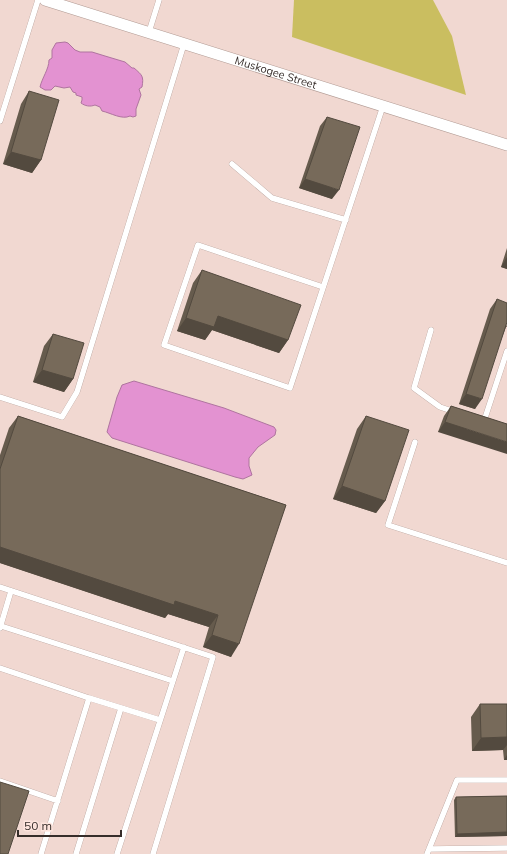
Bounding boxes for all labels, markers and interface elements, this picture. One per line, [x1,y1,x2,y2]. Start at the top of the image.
street label: Muskogee Street [233,53,319,92]
scale bar [18,812,121,838]
text: 50 m [24,818,52,833]

